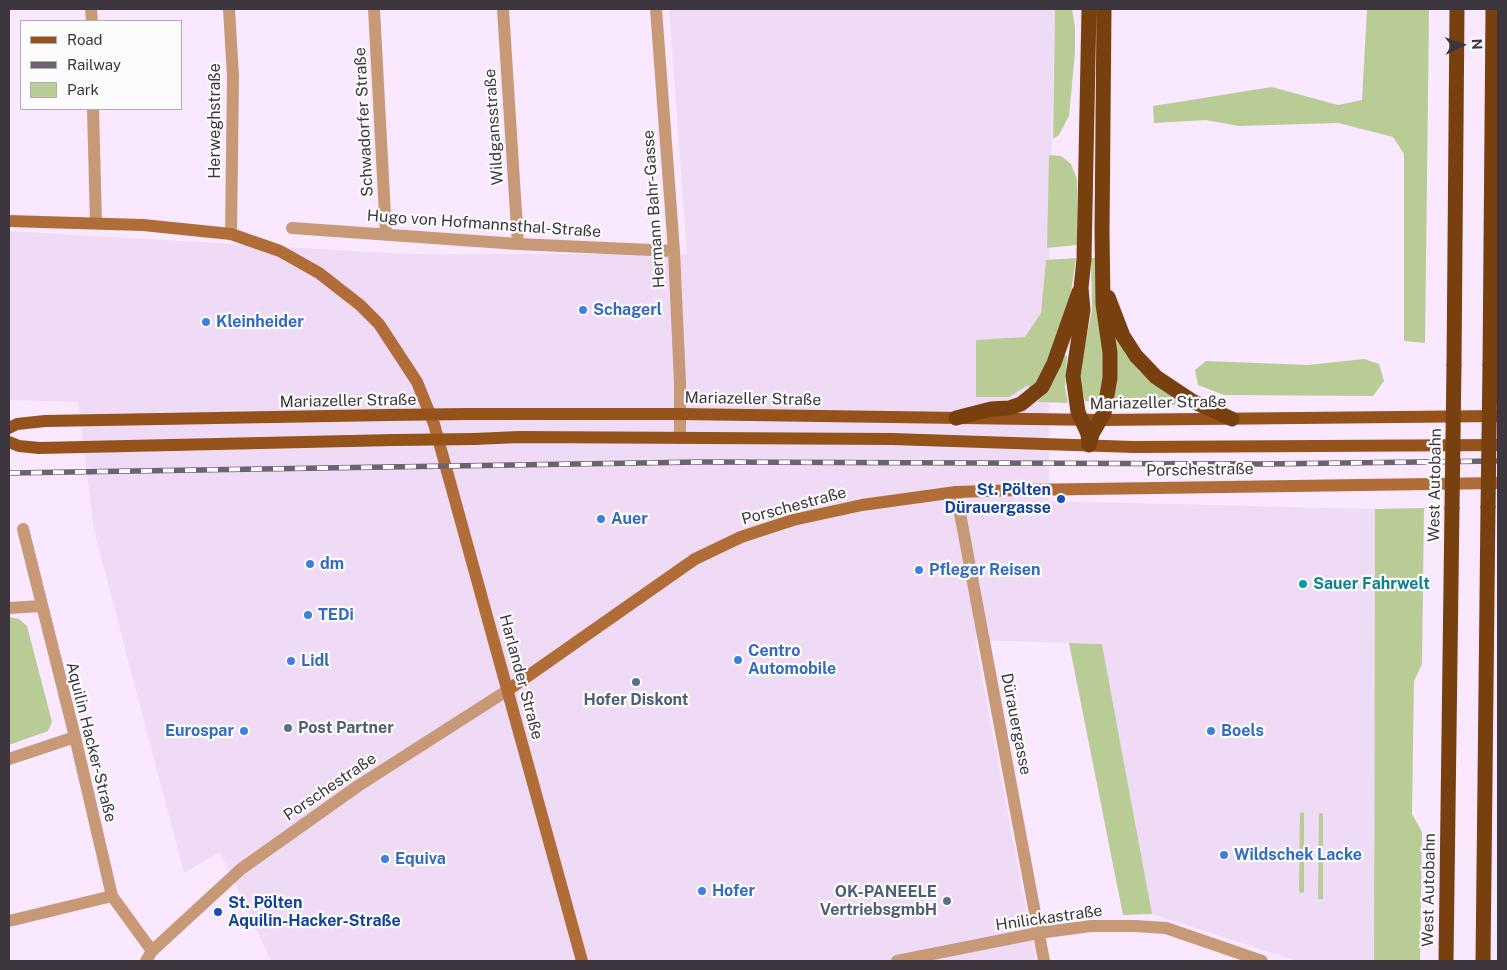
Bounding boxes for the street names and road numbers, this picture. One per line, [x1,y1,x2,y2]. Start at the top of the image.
street label: Schwadorfer Straße [350,47,378,197]
street label: Herweghstraße [205,63,225,179]
street label: Wildgansstraße [480,68,508,186]
street label: Hermann Bahr-Gasse [639,129,669,289]
street label: Hugo von Hofmannsthal-Straße [366,206,602,242]
street label: Mariazeller Straße [684,388,822,410]
street label: Mariazeller Straße [279,390,417,412]
street label: Mariazeller Straße [1089,392,1227,414]
street label: West Autobahn [1424,428,1446,542]
street label: Porschestraße [1146,459,1254,481]
street label: Porschestraße [740,483,848,529]
street label: Harlander Straße [495,612,547,742]
street label: Aquilin Hacker-Straße [62,660,120,824]
street label: Dürauergasse [997,671,1035,777]
street label: Porschestraße [280,749,380,825]
street label: West Autobahn [1418,833,1440,947]
street label: Hnilickastraße [994,901,1104,935]

